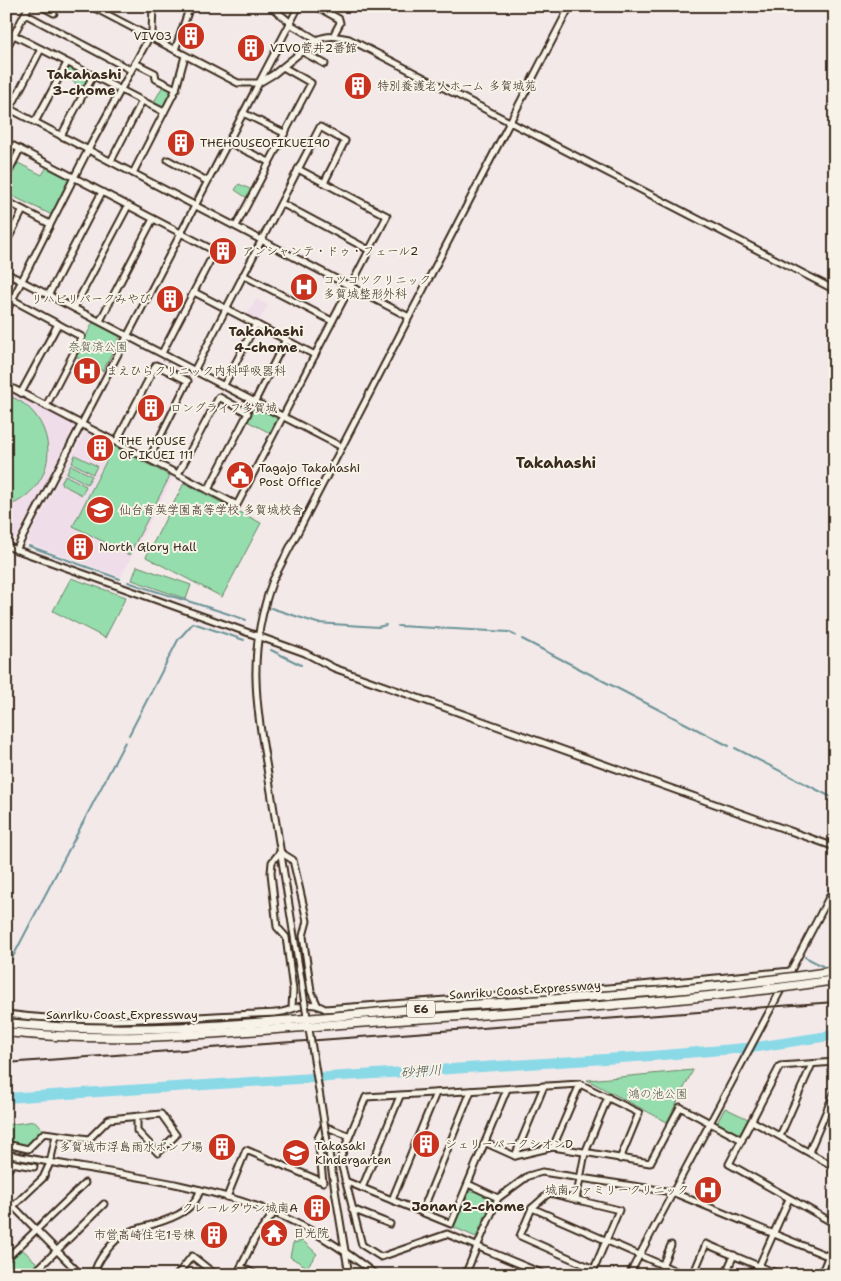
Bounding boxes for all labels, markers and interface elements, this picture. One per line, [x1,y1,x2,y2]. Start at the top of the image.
building icon: VIVO3 [176,21,206,51]
place label: VIVO3 [133,28,172,44]
building icon: VIVO菅井2番館 [236,33,266,63]
place label: VIVO菅井2番館 [270,40,357,56]
district label: Takahashi 3-chome [46,65,122,99]
building icon: 特別養護老人ホーム 多賀城苑 [343,71,373,101]
place label: 特別養護老人ホーム 多賀城苑 [377,78,537,94]
building icon: THEHOUSEOFIKUEI90 [166,128,196,158]
place label: THEHOUSEOFIKUEI90 [200,135,330,151]
building icon: アンシャンテ・ドゥ・フェール2 [208,236,238,266]
place label: アンシャンテ・ドゥ・フェール2 [242,243,418,259]
hospital icon: コツコツクリニック 多賀城整形外科 [289,272,319,302]
place label: コツコツクリニック 多賀城整形外科 [323,272,431,302]
building icon: リハビリパークみやび [155,284,185,314]
place label: リハビリパークみやび [31,291,151,307]
district label: Takahashi 4-chome [228,322,304,356]
park label: 奈賀済公園 [68,339,128,355]
hospital icon: まえひらクリニック内科呼吸器科 [72,356,102,386]
place label: まえひらクリニック内科呼吸器科 [106,363,286,379]
building icon: ロングライフ多賀城 [136,393,166,423]
place label: ロングライフ多賀城 [170,400,278,416]
building icon: THE HOUSE OF IKUEI 111 [85,433,115,463]
place label: THE HOUSE OF IKUEI 111 [119,433,193,463]
district label: Takahashi [516,453,596,473]
public building icon: Tagajo Takahashi Post Office [225,460,255,490]
place label: Tagajo Takahashi Post Office [259,460,360,490]
school or university icon: 仙台育英学園高等学校 多賀城校舎 [85,495,115,525]
place label: 仙台育英学園高等学校 多賀城校舎 [119,502,303,518]
building icon: North Glory Hall [65,532,95,562]
place label: North Glory Hall [99,539,197,555]
street label: Sanriku Coast Expressway [449,977,601,1003]
road number: E6 [407,1001,435,1018]
street label: Sanriku Coast Expressway [46,1007,198,1023]
water label: 砂押川 [399,1061,443,1081]
park label: 鴻の池公園 [628,1086,688,1102]
building icon: シェリーパークシオンD [411,1129,441,1159]
building icon: 多賀城市浮島雨水ポンプ場 [207,1132,237,1162]
place label: シェリーパークシオンD [445,1136,573,1152]
school or university icon: Takasaki Kindergarten [281,1138,311,1168]
place label: Takasaki Kindergarten [315,1138,391,1168]
place label: 多賀城市浮島雨水ポンプ場 [59,1139,203,1155]
hospital icon: 城南ファミリークリニック [693,1175,723,1205]
place label: 城南ファミリークリニック [545,1182,689,1198]
building icon: クレールタウン城南A [302,1193,332,1223]
district label: Jonan 2-chome [411,1197,525,1215]
place label: クレールタウン城南A [182,1200,298,1216]
temple icon: 日光院 [259,1218,289,1248]
building icon: 市営高崎住宅1号棟 [199,1220,229,1250]
place label: 日光院 [293,1225,329,1241]
place label: 市営高崎住宅1号棟 [94,1227,195,1243]

